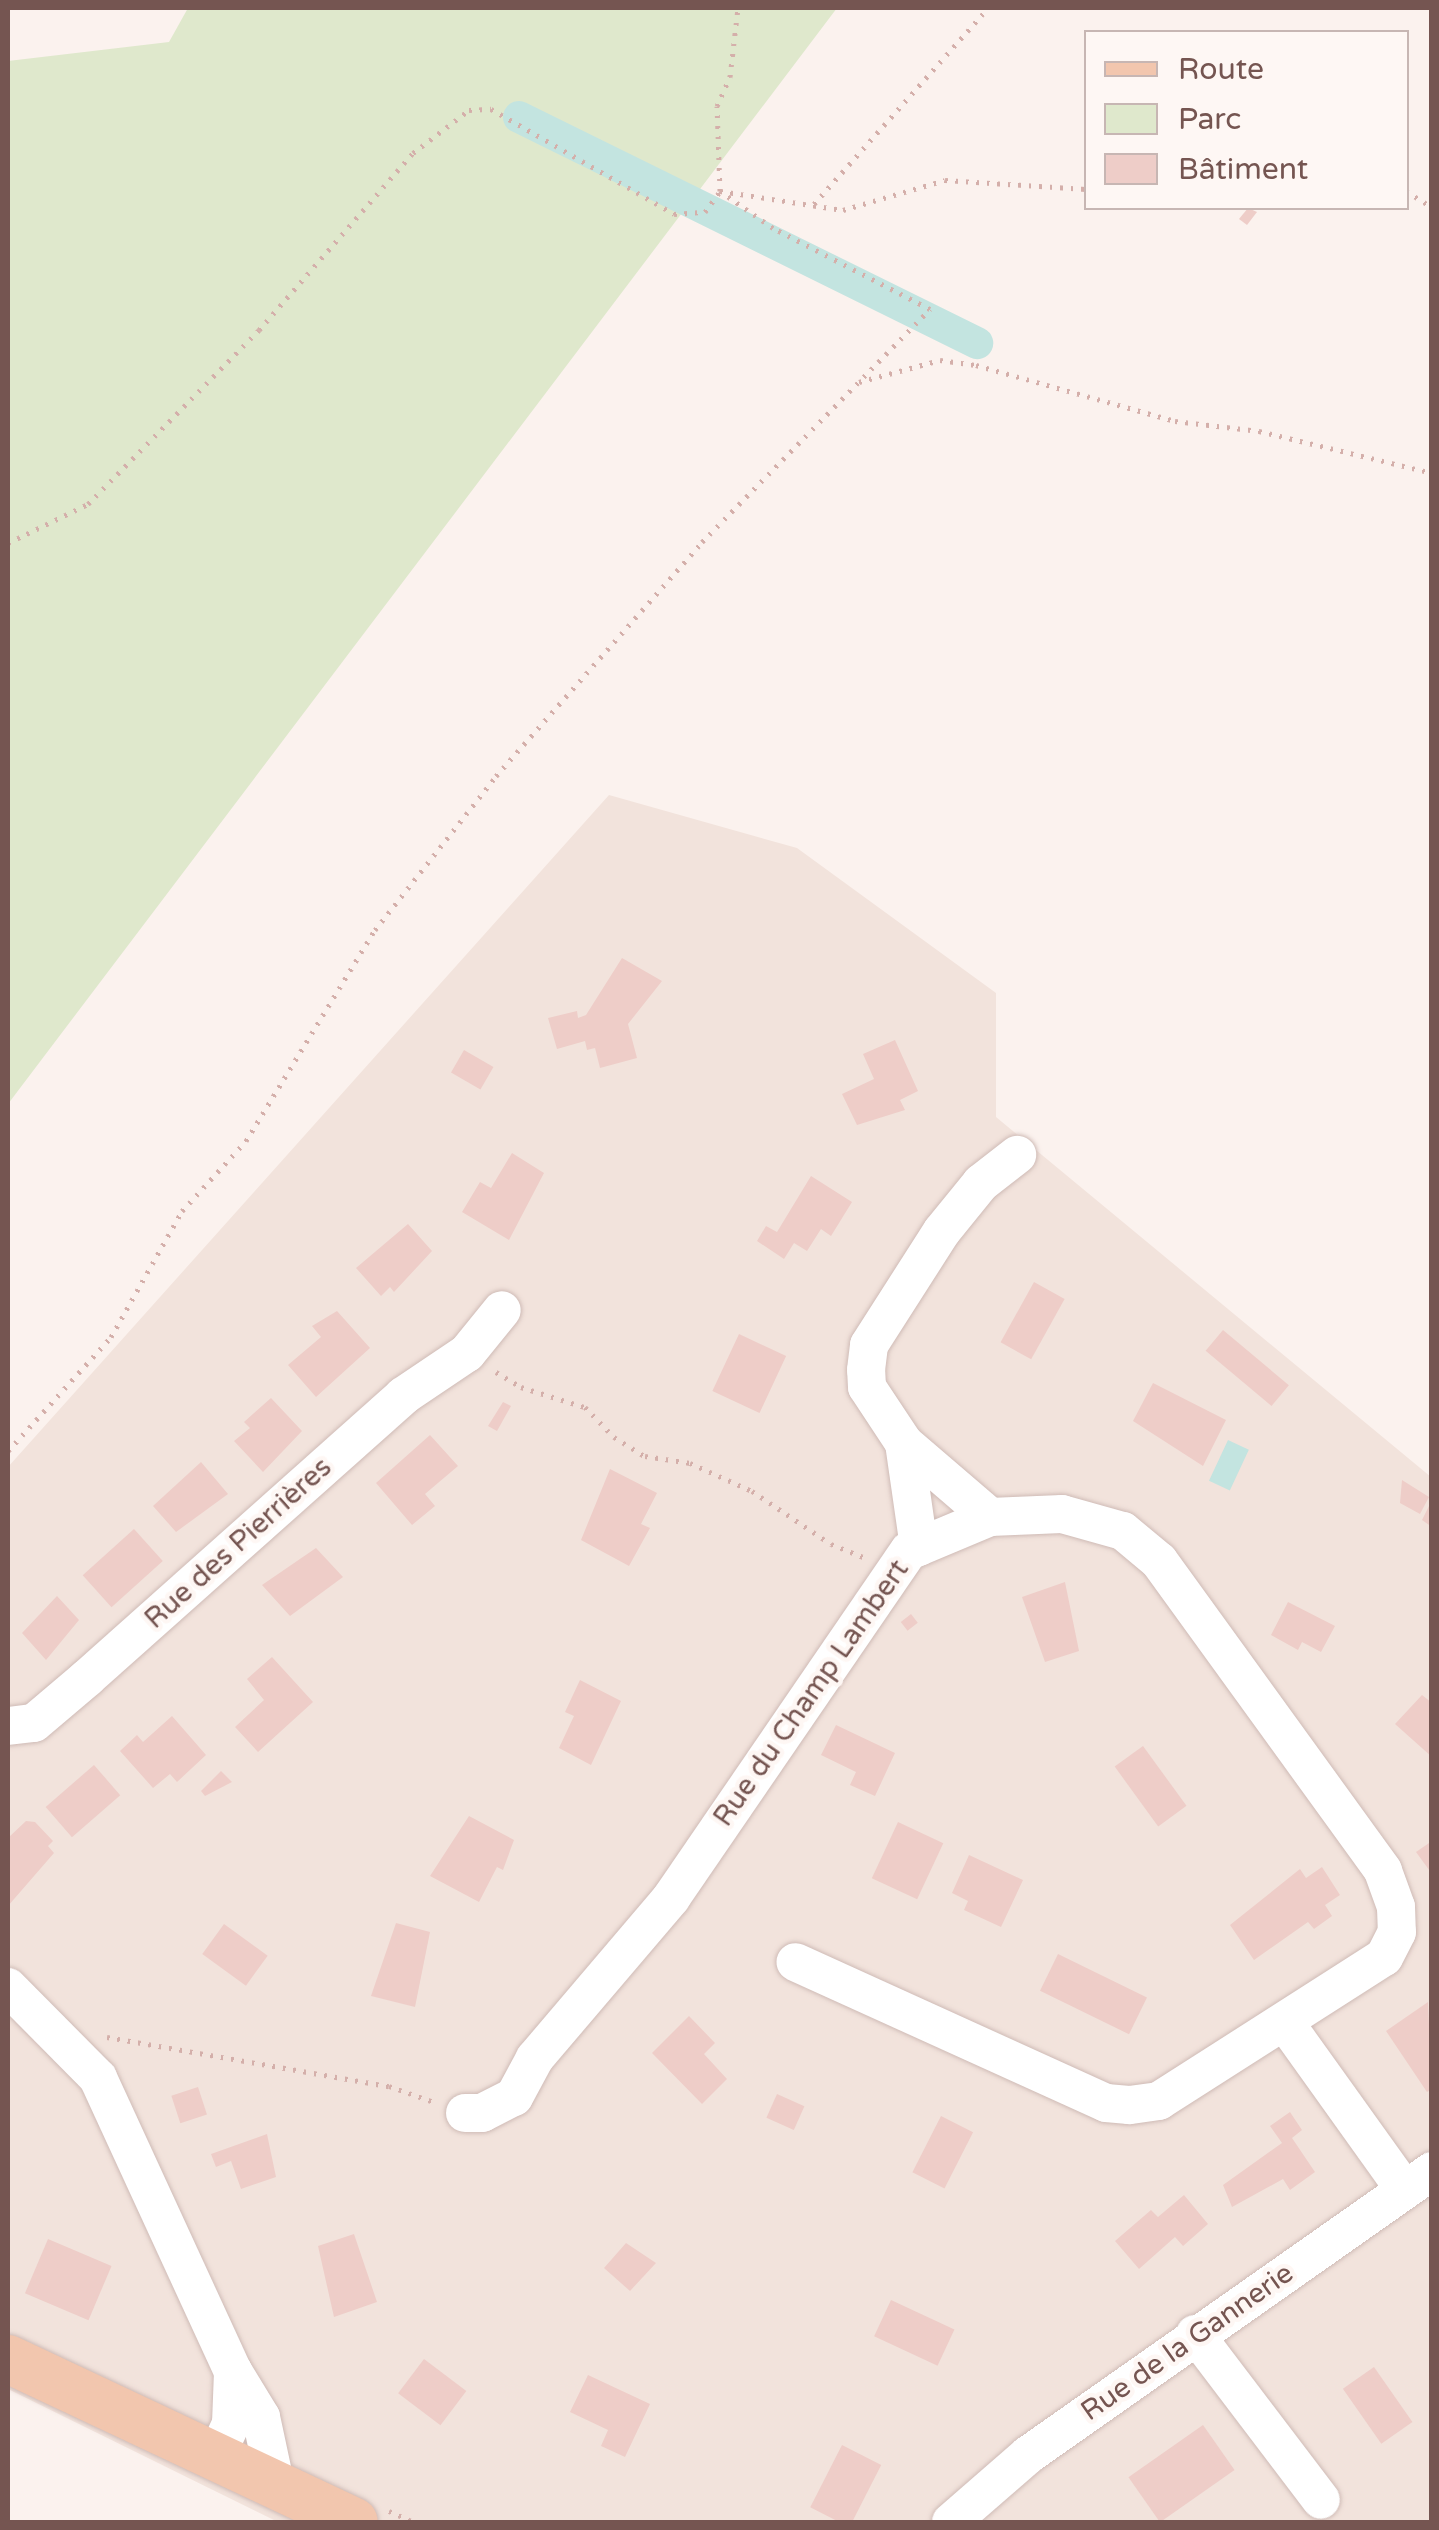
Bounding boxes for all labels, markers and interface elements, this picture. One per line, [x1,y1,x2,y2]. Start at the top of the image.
legend [1084,30,1409,210]
text: Route [1178,51,1264,88]
text: Parc [1178,101,1241,138]
text: Bâtiment [1178,151,1308,188]
street label: Rue des Pierrières [138,1450,338,1636]
street label: Rue du Champ Lambert [706,1553,916,1833]
street label: Rue de la Gannerie [1074,2256,1300,2428]

